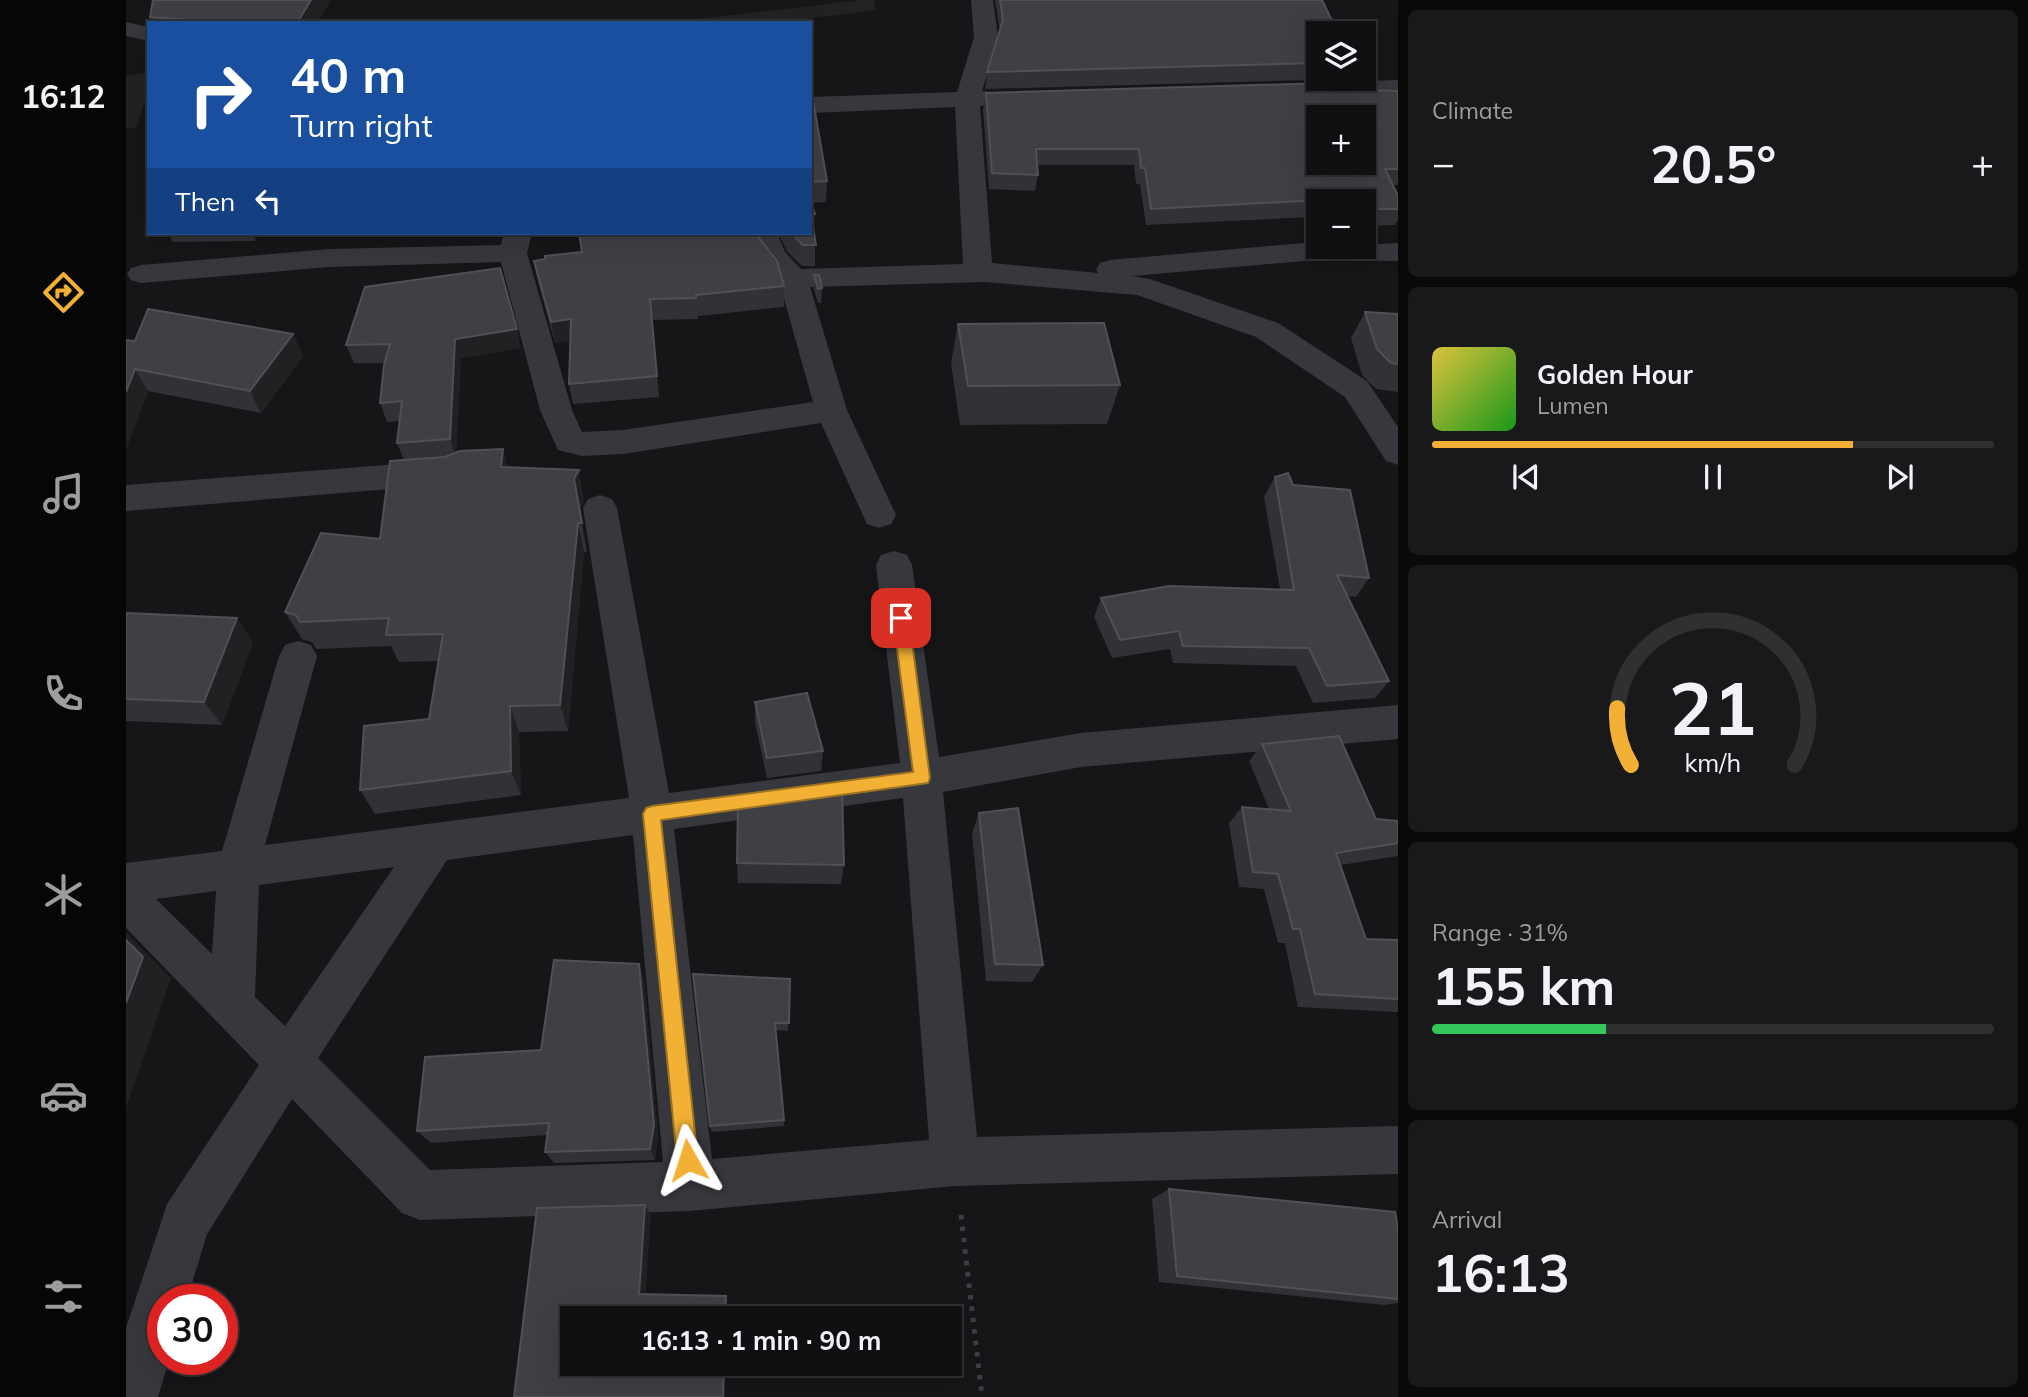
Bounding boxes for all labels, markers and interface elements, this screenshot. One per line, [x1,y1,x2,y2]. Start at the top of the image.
map controls [1306,21,1376,259]
button: layers [1306,21,1376,91]
text: 40 m [290,44,406,105]
icon: right [175,49,266,140]
text: 16:12 [21,76,105,116]
text: Climate [1432,96,1513,125]
text: Turn right [290,105,433,145]
button: + [1306,105,1376,175]
text: 20.5° [1650,131,1776,196]
text: − [1432,139,1455,187]
text: + [1971,139,1994,187]
icon: left [249,182,287,220]
text: Then [175,185,235,218]
button: − [1306,189,1376,259]
icon: directions [39,268,88,317]
text: Golden Hour [1537,358,1693,391]
text: Lumen [1537,391,1609,420]
icon: previous [1507,458,1545,496]
icon: pause [1694,458,1732,496]
icon: next [1881,458,1919,496]
icon: music [39,469,88,518]
pin [871,588,931,648]
icon: arrive [882,599,920,637]
text: 21 [1669,662,1757,753]
icon: phone [39,669,88,718]
text: km/h [1685,746,1741,777]
icon: climate [39,870,88,919]
text: Range · 31% [1432,918,1568,947]
text: 155 km [1432,953,1615,1018]
icon: car [39,1071,88,1120]
position arrow [651,1123,725,1197]
text: Arrival [1432,1205,1502,1234]
text: 16:13 [1432,1240,1570,1305]
icon: filters [39,1272,88,1321]
speed limit sign: 30 [147,1284,238,1375]
text: 16:13 · 1 min · 90 m [641,1324,881,1357]

